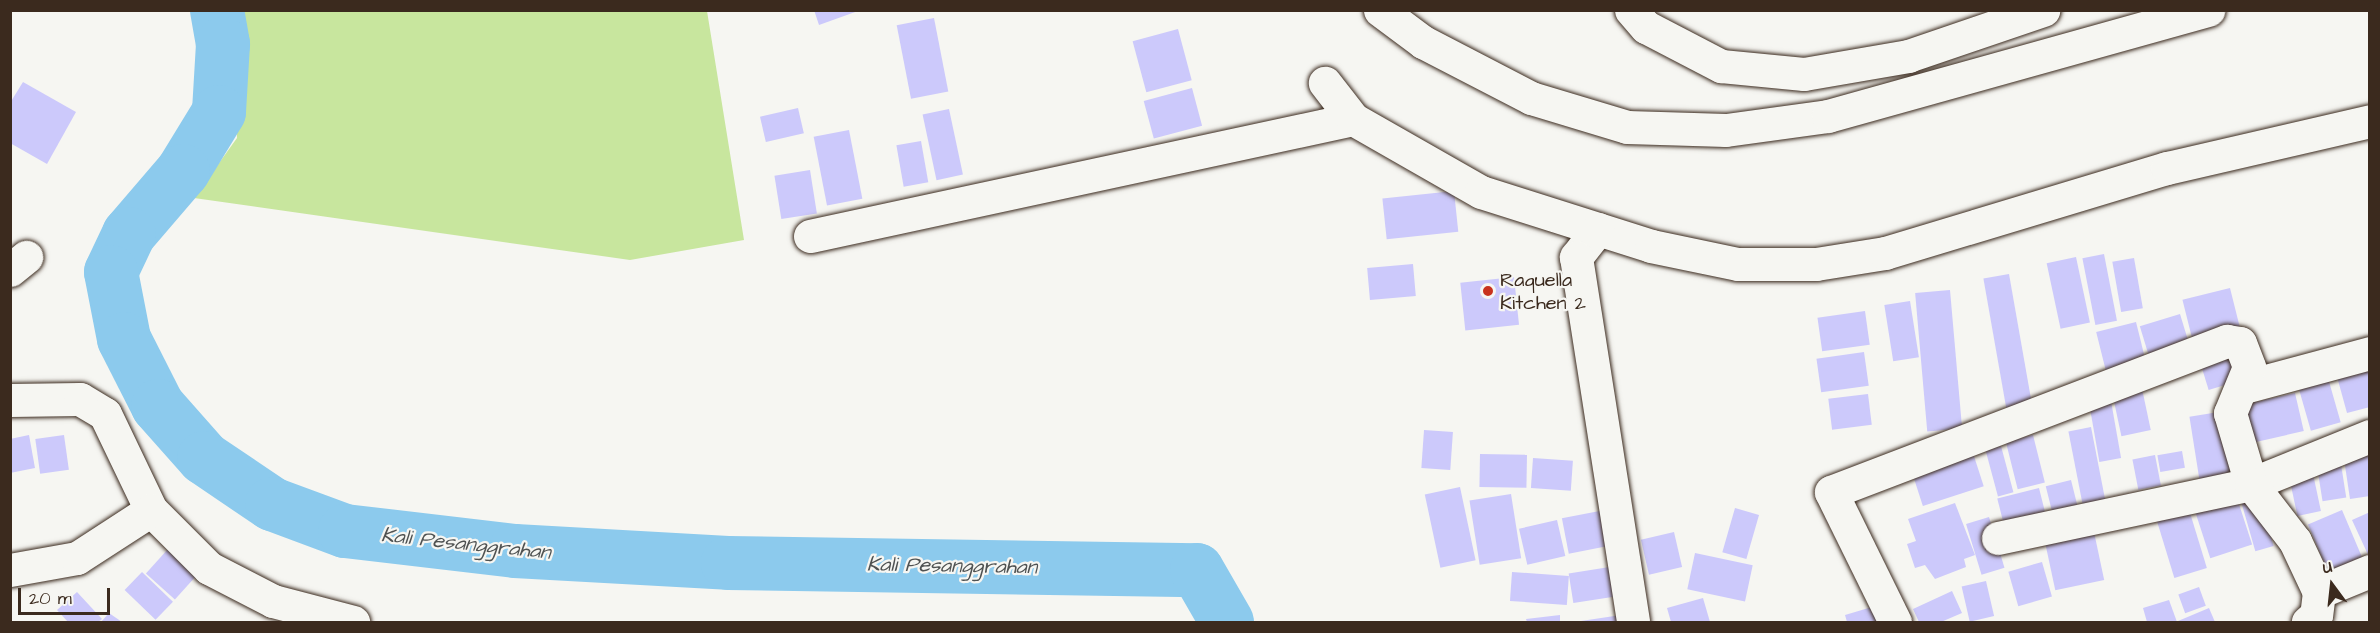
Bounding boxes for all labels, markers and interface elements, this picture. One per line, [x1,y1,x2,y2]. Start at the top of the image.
place label: Raquella Kitchen 2 [1500,268,1586,315]
marker: Raquella Kitchen 2 [1481,284,1495,298]
water label: Kali Pesanggrahan [380,523,552,565]
water label: Kali Pesanggrahan [867,552,1037,580]
north arrow [2302,555,2362,615]
text: U [2320,556,2335,579]
scale bar [21,576,112,614]
text: 20 m [29,586,72,611]

